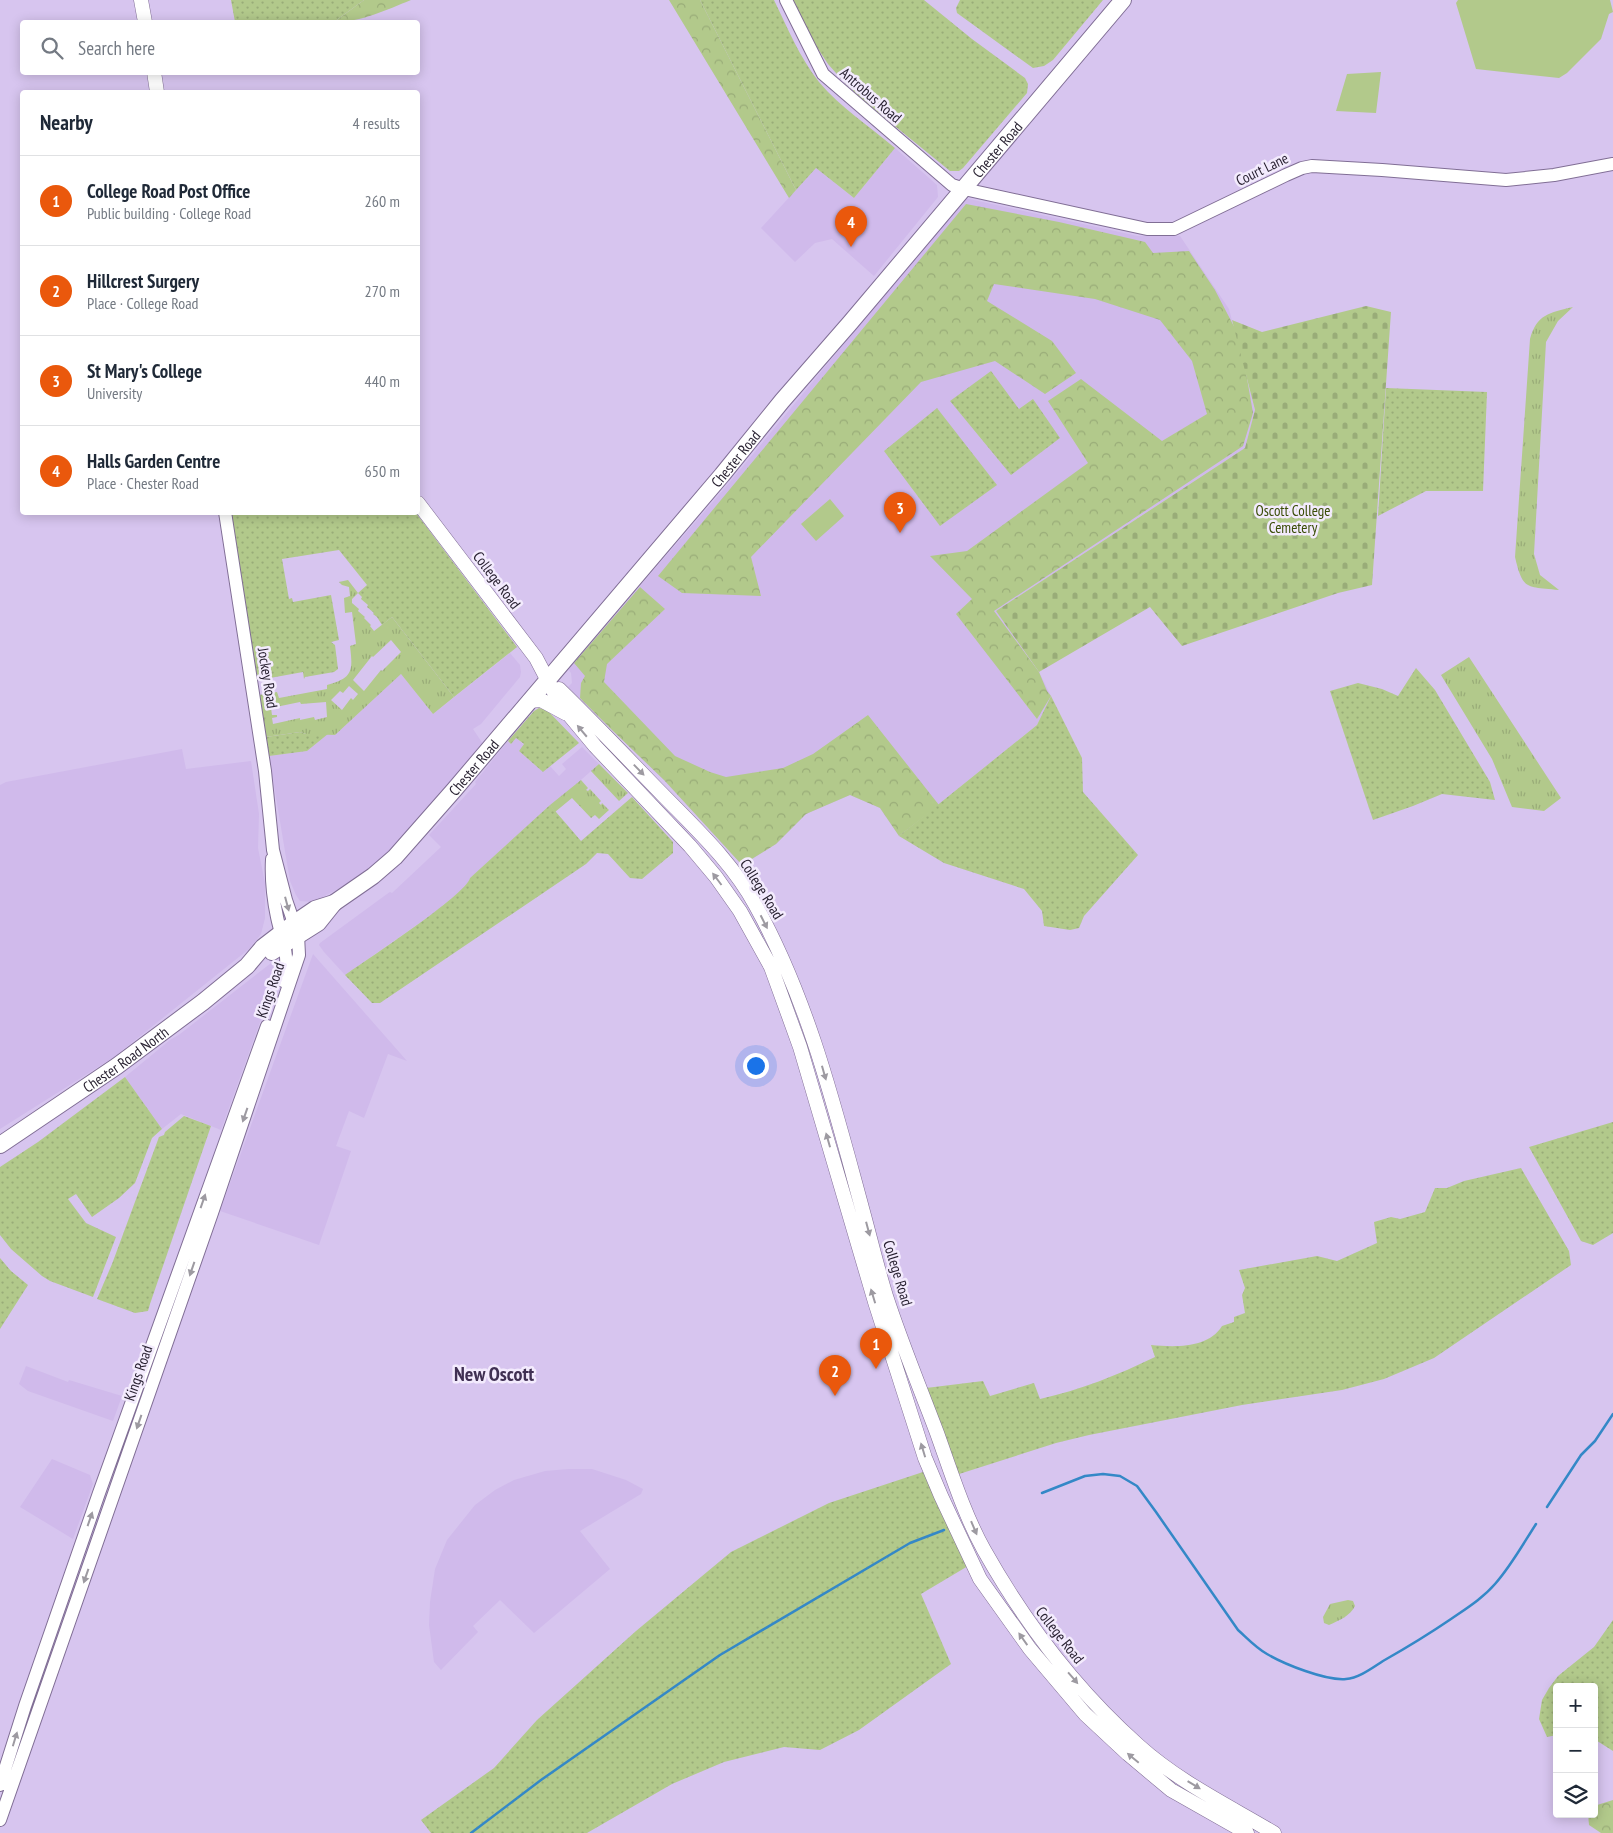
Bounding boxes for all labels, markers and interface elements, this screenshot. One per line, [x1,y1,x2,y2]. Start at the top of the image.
search box [20,20,420,75]
icon: search [38,34,66,62]
text: Search here [78,36,155,60]
street label: Antrobus Road [836,63,906,127]
text: Nearby [40,109,93,136]
text: 4 results [353,113,400,133]
street label: Chester Road [968,117,1026,181]
street label: Court Lane [1233,148,1291,190]
text: College Road Post Office [87,179,251,203]
text: 1 [52,191,60,211]
text: 260 m [365,191,400,211]
text: Public building · College Road [87,203,251,223]
pin: 4 [835,206,867,247]
text: Hillcrest Surgery [87,269,199,293]
text: 2 [52,281,60,301]
text: 270 m [365,281,400,301]
text: Place · College Road [87,293,199,313]
text: St Mary's College [87,359,202,383]
text: 3 [52,371,60,391]
text: 440 m [365,371,400,391]
text: University [87,383,142,403]
street label: Chester Road [707,426,764,491]
text: Halls Garden Centre [87,449,220,473]
text: 4 [52,461,60,481]
text: 650 m [365,461,400,481]
text: Place · Chester Road [87,473,199,493]
pin: 3 [884,492,916,533]
park label: Oscott College Cemetery [1256,501,1330,537]
street label: College Road [469,547,525,613]
street label: Jockey Road [254,645,282,710]
one-way arrow [577,725,588,738]
street label: Chester Road [444,735,503,799]
one-way arrow [633,764,645,776]
street label: College Road [736,855,788,923]
one-way arrow [712,872,722,886]
one-way arrow [283,896,291,911]
one-way arrow [760,914,768,929]
street label: Kings Road [252,960,288,1020]
street label: Chester Road North [79,1022,172,1096]
your location [743,1053,769,1079]
one-way arrow [820,1065,828,1080]
one-way arrow [241,1108,249,1123]
one-way arrow [823,1132,831,1147]
one-way arrow [199,1193,207,1208]
one-way arrow [864,1222,872,1237]
street label: College Road [879,1238,917,1308]
one-way arrow [188,1261,195,1276]
one-way arrow [868,1288,876,1303]
pin: 1 [860,1328,892,1369]
street label: Kings Road [120,1343,156,1403]
pin: 2 [819,1355,851,1396]
district label: New Oscott [454,1361,534,1387]
one-way arrow [134,1415,142,1430]
one-way arrow [919,1443,927,1458]
one-way arrow [86,1511,94,1526]
one-way arrow [971,1521,979,1535]
one-way arrow [82,1568,89,1583]
street label: College Road [1032,1603,1088,1667]
one-way arrow [1018,1633,1028,1646]
one-way arrow [1067,1671,1079,1683]
map controls [1553,1683,1598,1818]
button: + [1553,1683,1598,1728]
button: − [1553,1728,1598,1773]
one-way arrow [11,1731,19,1746]
one-way arrow [1128,1752,1140,1764]
button: layers [1553,1773,1598,1818]
one-way arrow [1187,1781,1200,1790]

